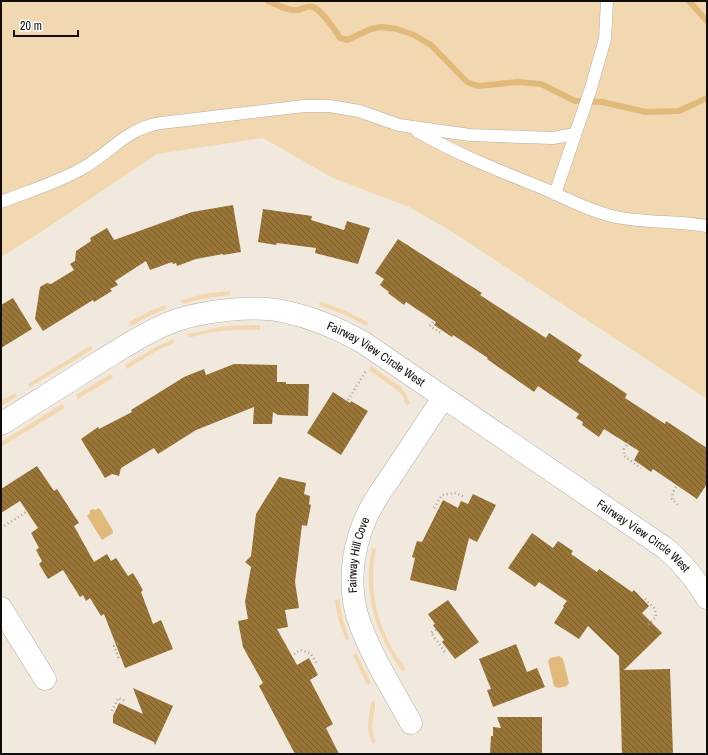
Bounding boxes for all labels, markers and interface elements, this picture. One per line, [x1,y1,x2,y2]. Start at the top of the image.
scale bar [14,12,78,38]
text: 20 m [20,18,42,34]
street label: Fairway View Circle West [324,318,428,390]
street label: Fairway View Circle West [594,496,694,576]
street label: Fairway Hill Cove [344,514,373,594]

